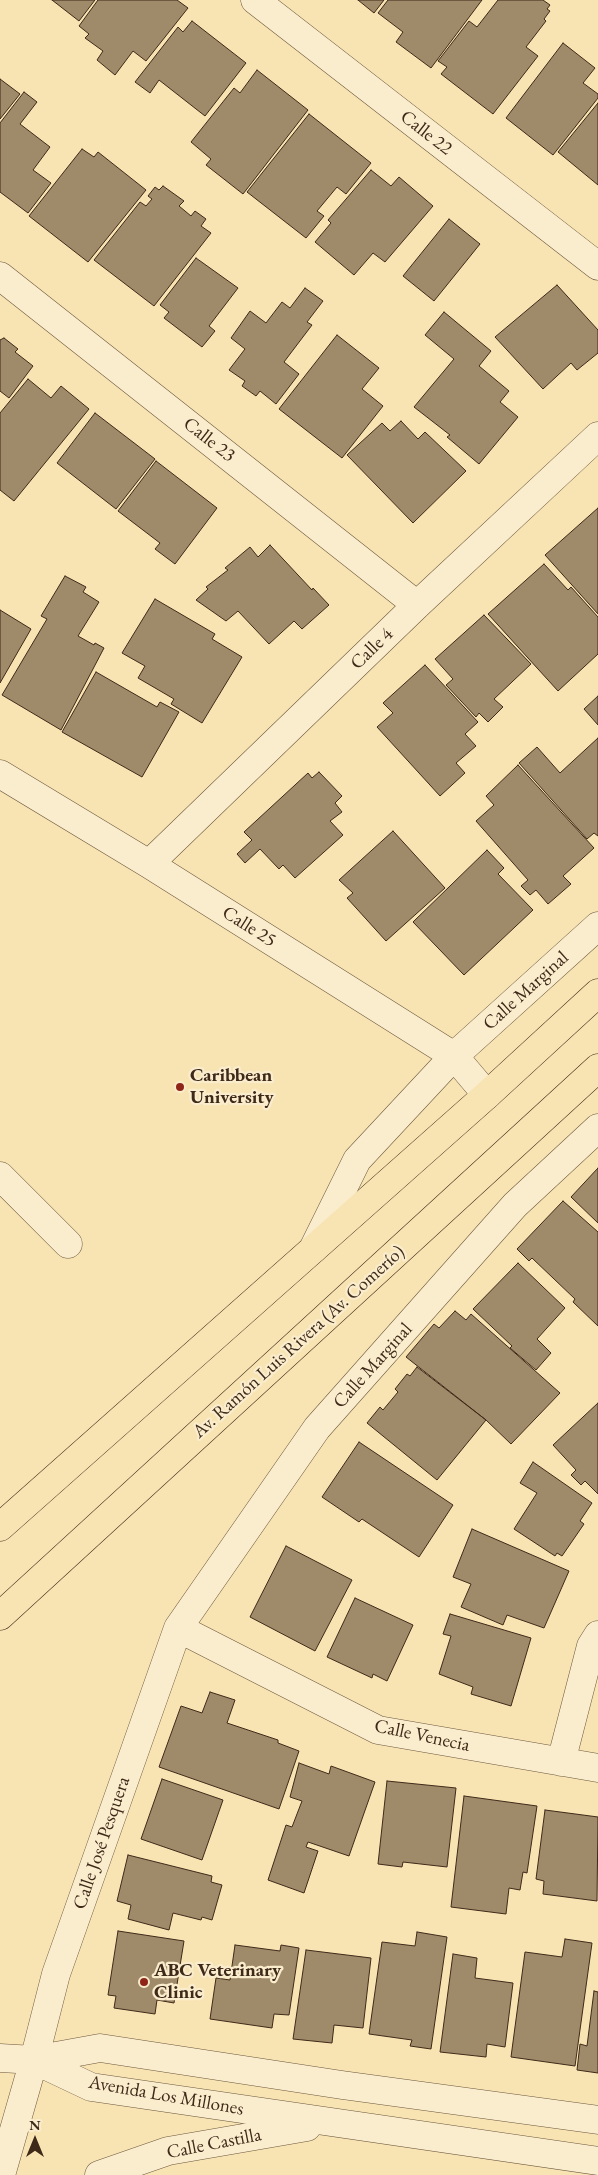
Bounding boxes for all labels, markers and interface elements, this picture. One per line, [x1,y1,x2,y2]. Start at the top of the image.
street label: Calle 22 [395,106,457,160]
street label: Calle 23 [178,413,240,467]
street label: Calle 4 [346,623,398,675]
street label: Calle 25 [218,902,280,952]
street label: Calle Marginal [479,947,573,1035]
place label: Caribbean University [190,1065,274,1109]
marker: Caribbean University [174,1081,186,1093]
street label: Av. Ramón Luis Rivera (Av. Comerío) [188,1241,410,1443]
street label: Calle Marginal [329,1319,417,1413]
street label: Calle Venecia [372,1715,472,1757]
street label: Calle José Pesquera [69,1774,135,1912]
place label: ABC Veterinary Clinic [154,1960,281,2004]
marker: ABC Veterinary Clinic [138,1976,150,1988]
street label: Avenida Los Millones [87,2071,245,2121]
north arrow [10,2115,60,2165]
text: N [29,2116,41,2134]
street label: Calle Castilla [165,2124,263,2164]

